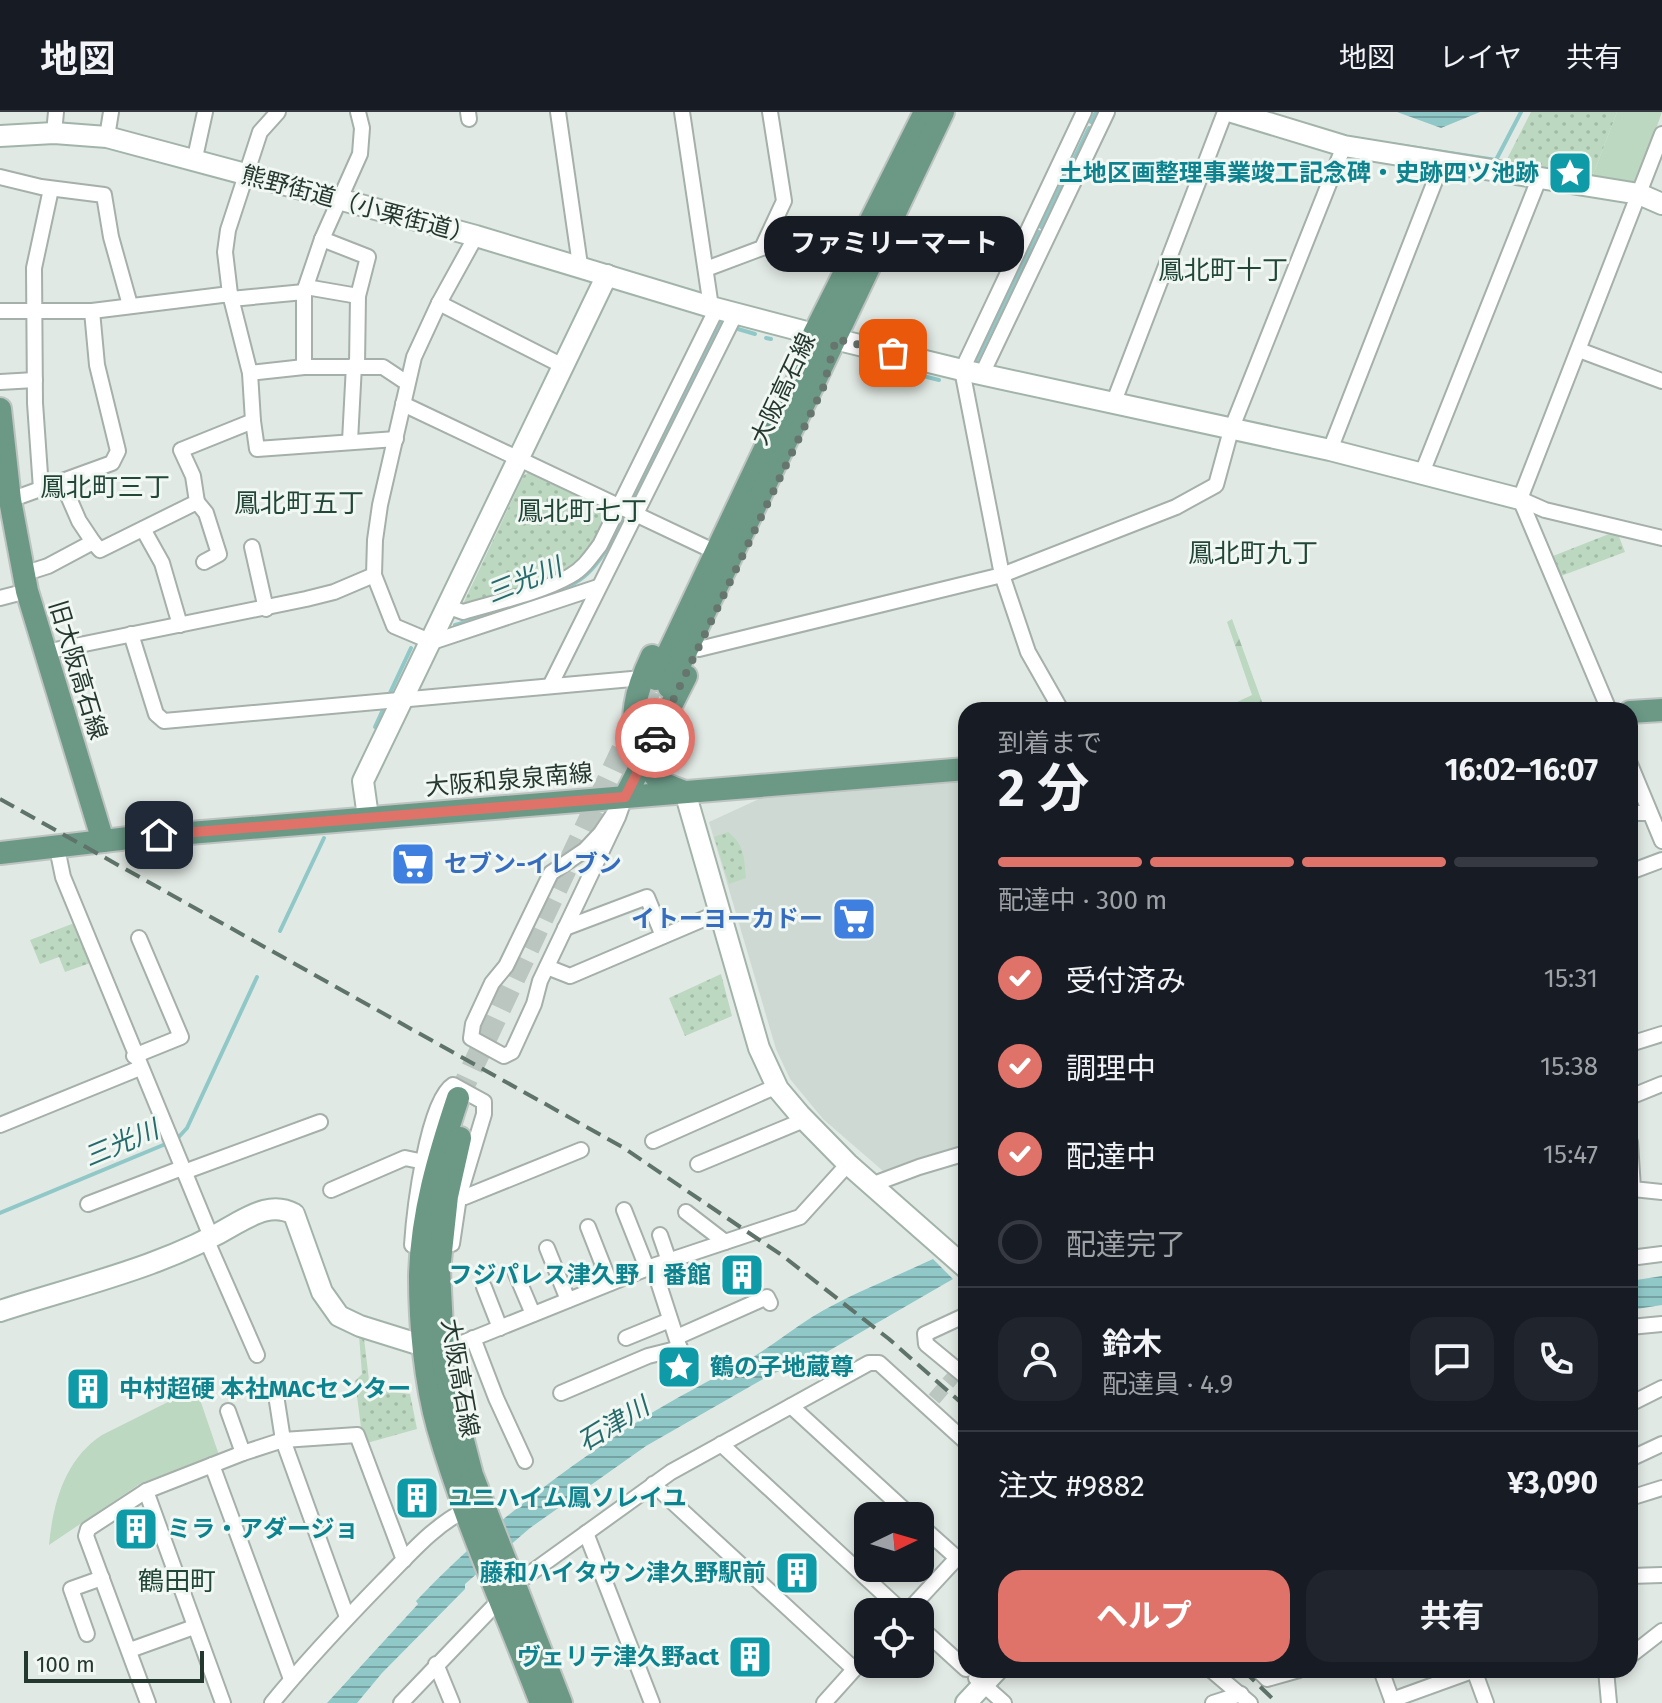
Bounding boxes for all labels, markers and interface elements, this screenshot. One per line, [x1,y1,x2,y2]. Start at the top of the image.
text: 地図 [40,36,116,82]
text: 地図 [1339,41,1395,74]
text: レイヤ [1439,41,1522,74]
text: 共有 [1566,41,1622,74]
place icon: 土地区画整理事業竣工記念碑・史跡四ツ池跡 [1546,149,1594,197]
place label: 土地区画整理事業竣工記念碑・史跡四ツ池跡 [1059,159,1539,187]
street label: 熊野街道（小栗街道） [238,160,478,250]
callout: ファミリーマート [763,217,1023,273]
text: ファミリーマート [790,228,998,259]
district label: 鳳北町十丁 [1158,255,1288,286]
pin [859,319,927,387]
street label: 大阪高石線 [745,329,821,449]
icon: bag [871,331,915,375]
district label: 鳳北町三丁 [40,472,170,503]
district label: 鳳北町五丁 [234,488,364,519]
district label: 鳳北町七丁 [517,496,647,527]
district label: 鳳北町九丁 [1188,538,1318,569]
water label: 三光川 [482,550,569,609]
street label: 旧大阪高石線 [44,597,112,743]
courier [615,698,695,778]
icon: car [633,716,677,760]
text: 到着まで [998,728,1102,759]
text: 16:02–16:07 [1445,752,1598,788]
text: 2 分 [998,757,1089,820]
street label: 大阪和泉泉南線 [424,759,594,801]
pin [125,801,193,869]
icon: home [137,813,181,857]
supermarket icon: セブン-イレブン [389,840,437,888]
place label: セブン-イレブン [444,850,622,878]
text: 配達中 · 300 m [998,885,1167,916]
supermarket icon: イトーヨーカドー [830,895,878,943]
place label: イトーヨーカドー [631,905,823,933]
icon: check [998,956,1042,1000]
text: 受付済み [1066,963,1186,999]
text: 15:31 [1544,963,1598,994]
icon: check [998,1044,1042,1088]
text: 調理中 [1066,1051,1156,1087]
text: 15:38 [1540,1051,1598,1082]
water label: 三光川 [79,1113,166,1173]
icon: check [998,1132,1042,1176]
text: 配達中 [1066,1139,1156,1175]
text: 15:47 [1543,1139,1598,1170]
text: 配達完了 [1066,1227,1186,1263]
building icon: フジパレス津久野Ⅰ番館 [718,1251,766,1299]
place label: フジパレス津久野Ⅰ番館 [448,1261,711,1289]
street label: 大阪高石線 [436,1316,484,1440]
button: person [998,1317,1082,1401]
button: chat [1410,1317,1494,1401]
button: phone [1514,1317,1598,1401]
text: 鈴木 [1102,1326,1162,1362]
place icon: 鶴の子地蔵尊 [655,1343,703,1391]
place label: 鶴の子地蔵尊 [710,1353,854,1381]
building icon: 中村超硬 本社MACセンター [64,1365,112,1413]
text: 配達員 · 4.9 [1102,1369,1233,1400]
place label: 中村超硬 本社MACセンター [119,1375,411,1403]
water label: 石津川 [572,1390,657,1458]
text: ¥3,090 [1507,1465,1598,1501]
text: 注文 #9882 [998,1468,1145,1504]
building icon: ユニハイム鳳ソレイユ [393,1474,441,1522]
place label: ユニハイム鳳ソレイユ [448,1484,687,1512]
north arrow [854,1502,934,1582]
map controls [854,1502,934,1678]
building icon: ミラ・アダージョ [112,1505,160,1553]
place label: ミラ・アダージョ [167,1515,359,1543]
building icon: 藤和ハイタウン津久野駅前 [773,1549,821,1597]
place label: 藤和ハイタウン津久野駅前 [479,1559,766,1587]
district label: 鶴田町 [138,1566,216,1597]
button: ヘルプ [998,1570,1290,1662]
button: 共有 [1306,1570,1598,1662]
button: locate [854,1598,934,1678]
building icon: ヴェリテ津久野act [726,1633,774,1681]
place label: ヴェリテ津久野act [517,1643,720,1671]
scale bar [24,1647,204,1683]
text: 100 m [36,1651,95,1678]

